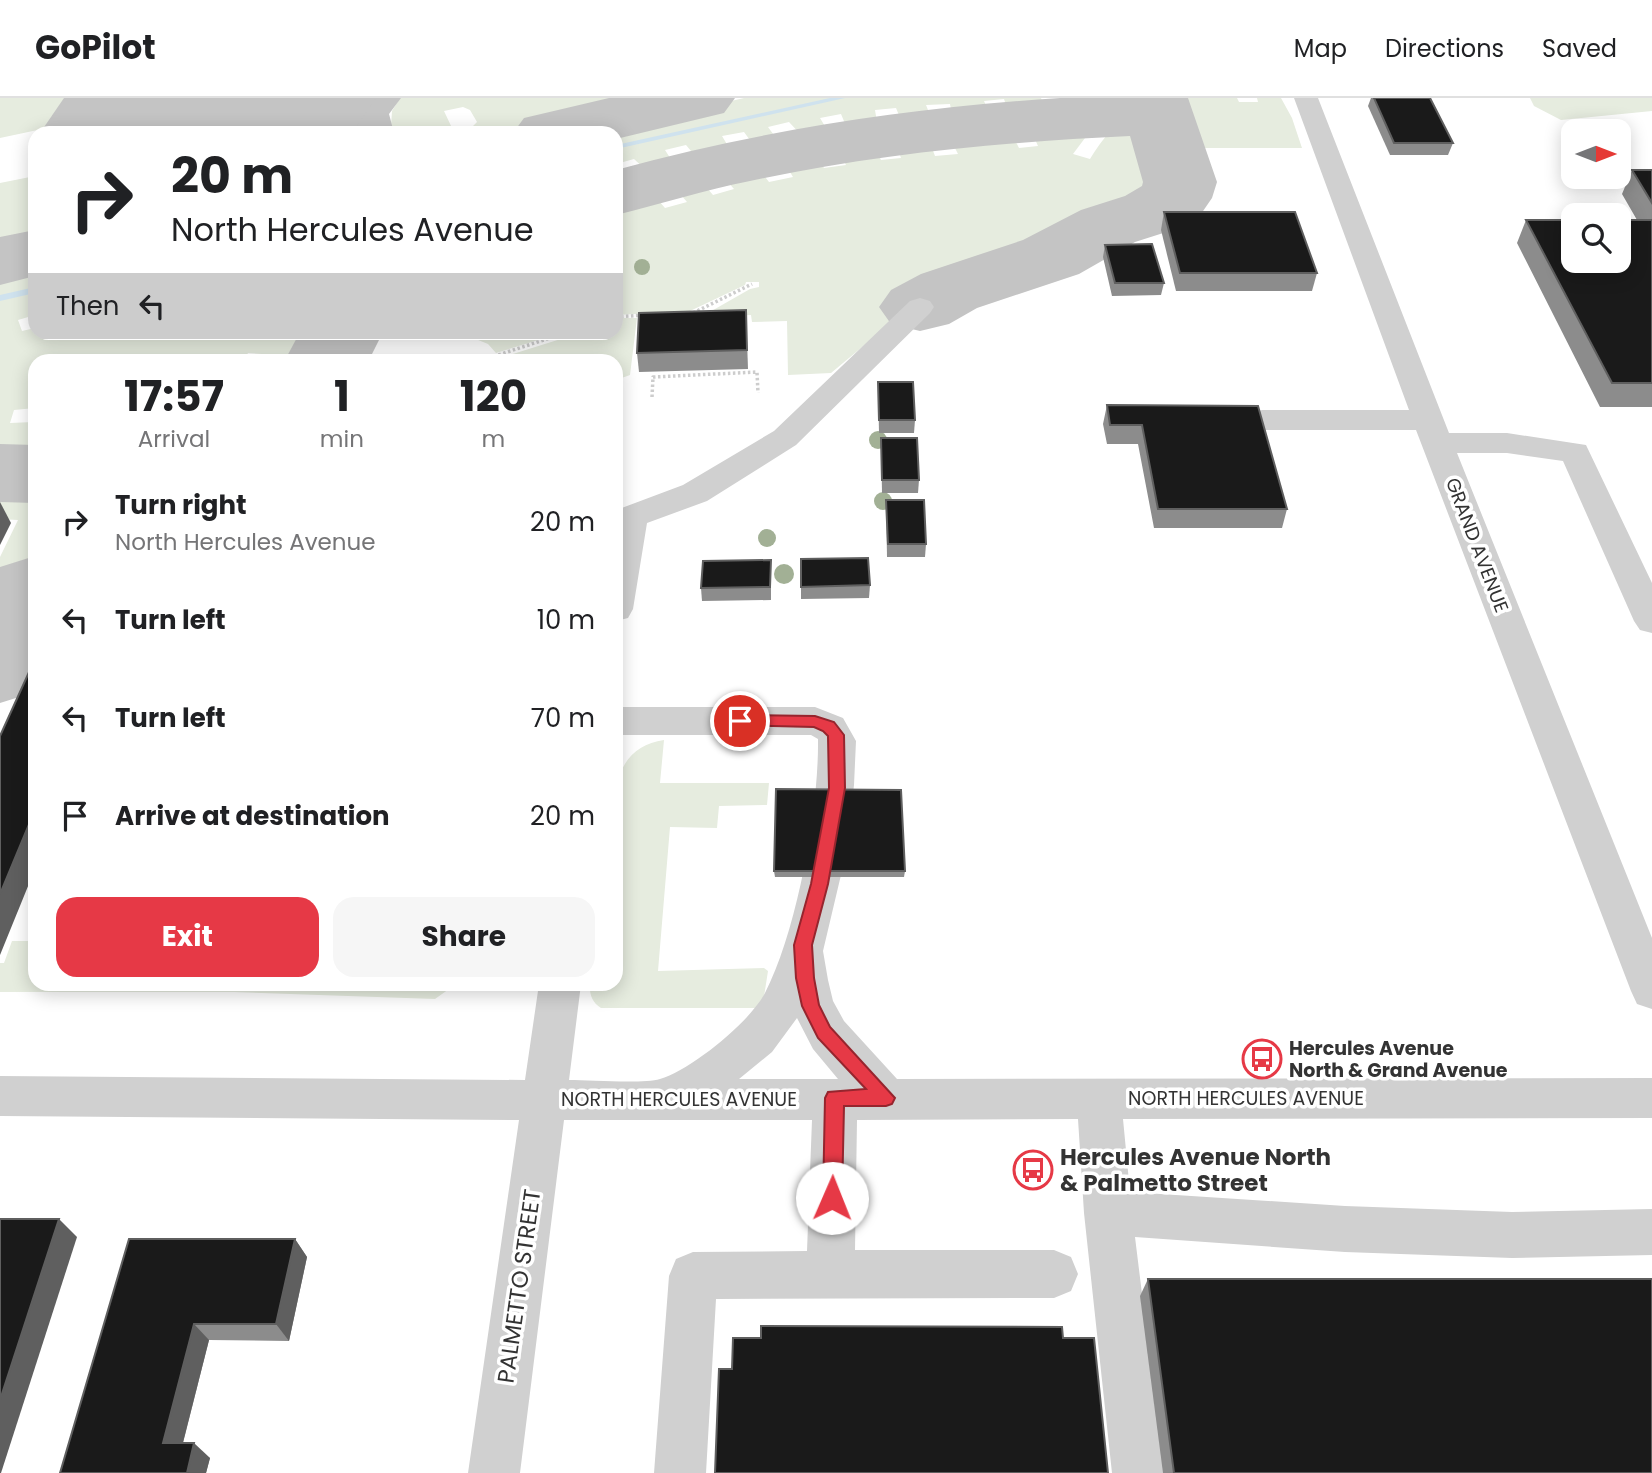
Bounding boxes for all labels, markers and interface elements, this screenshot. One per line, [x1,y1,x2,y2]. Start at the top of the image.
text: GoPilot [35,24,156,71]
text: Map [1294,32,1347,65]
text: Directions [1385,32,1504,65]
text: Saved [1542,32,1617,65]
north arrow [1561,119,1631,189]
map controls [1561,119,1631,273]
text: 20 m [171,142,293,210]
icon: right [56,154,147,245]
button: search [1561,203,1631,273]
text: North Hercules Avenue [171,207,534,252]
icon: left [133,287,171,325]
text: Then [56,288,119,324]
text: 17:57 [124,367,224,426]
text: 1 [334,367,350,426]
text: 120 [460,367,527,426]
text: Arrival [138,423,210,455]
text: min [320,423,364,455]
text: m [482,423,505,455]
street label: GRAND AVENUE [1439,474,1515,616]
text: Turn right [115,487,247,523]
icon: right [56,503,94,541]
text: 20 m [530,504,595,540]
text: North Hercules Avenue [115,526,376,558]
icon: left [56,601,94,639]
text: Turn left [115,602,226,638]
text: 10 m [537,602,595,638]
pin [710,691,770,751]
icon: left [56,699,94,737]
text: Turn left [115,700,226,736]
text: 70 m [531,700,595,736]
icon: arrive [721,702,759,740]
icon: arrive [56,797,94,835]
text: Arrive at destination [115,798,390,834]
text: 20 m [530,798,595,834]
button: Exit [56,897,319,977]
button: Share [333,897,595,977]
place label: Hercules Avenue North & Grand Avenue [1289,1035,1508,1084]
bus stop icon: Hercules Avenue North & Grand Avenue [1241,1038,1283,1080]
street label: NORTH HERCULES AVENUE [1128,1085,1364,1112]
street label: NORTH HERCULES AVENUE [561,1086,797,1113]
place label: Hercules Avenue North & Palmetto Street [1060,1141,1331,1199]
bus stop icon: Hercules Avenue North & Palmetto Street [1012,1149,1054,1191]
position arrow [795,1161,869,1235]
street label: PALMETTO STREET [490,1187,548,1385]

